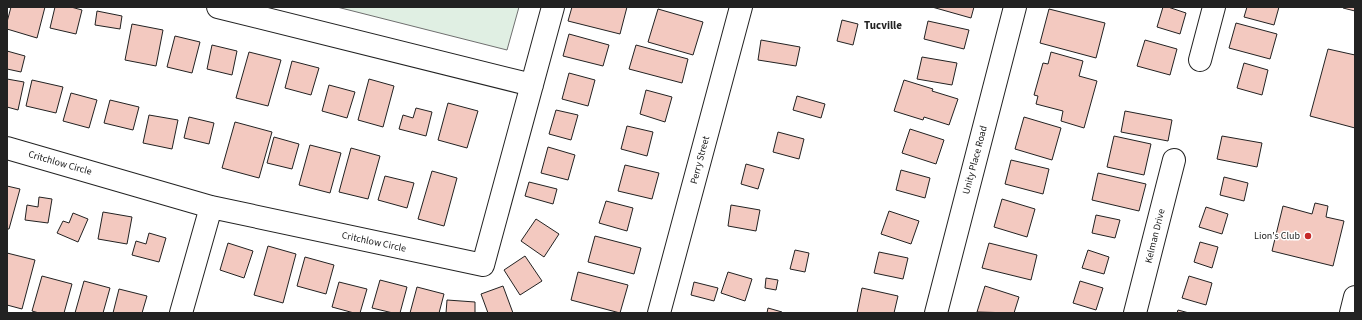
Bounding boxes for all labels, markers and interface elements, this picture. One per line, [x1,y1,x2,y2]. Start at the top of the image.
district label: Tucville [864,18,902,33]
street label: Unity Place Road [959,124,991,196]
street label: Perry Street [687,134,713,186]
street label: Critchlow Circle [27,147,94,179]
street label: Kelman Drive [1141,207,1169,265]
street label: Critchlow Circle [340,228,408,256]
place label: Lion's Club [1254,229,1300,243]
marker: Lion's Club [1303,231,1313,241]

